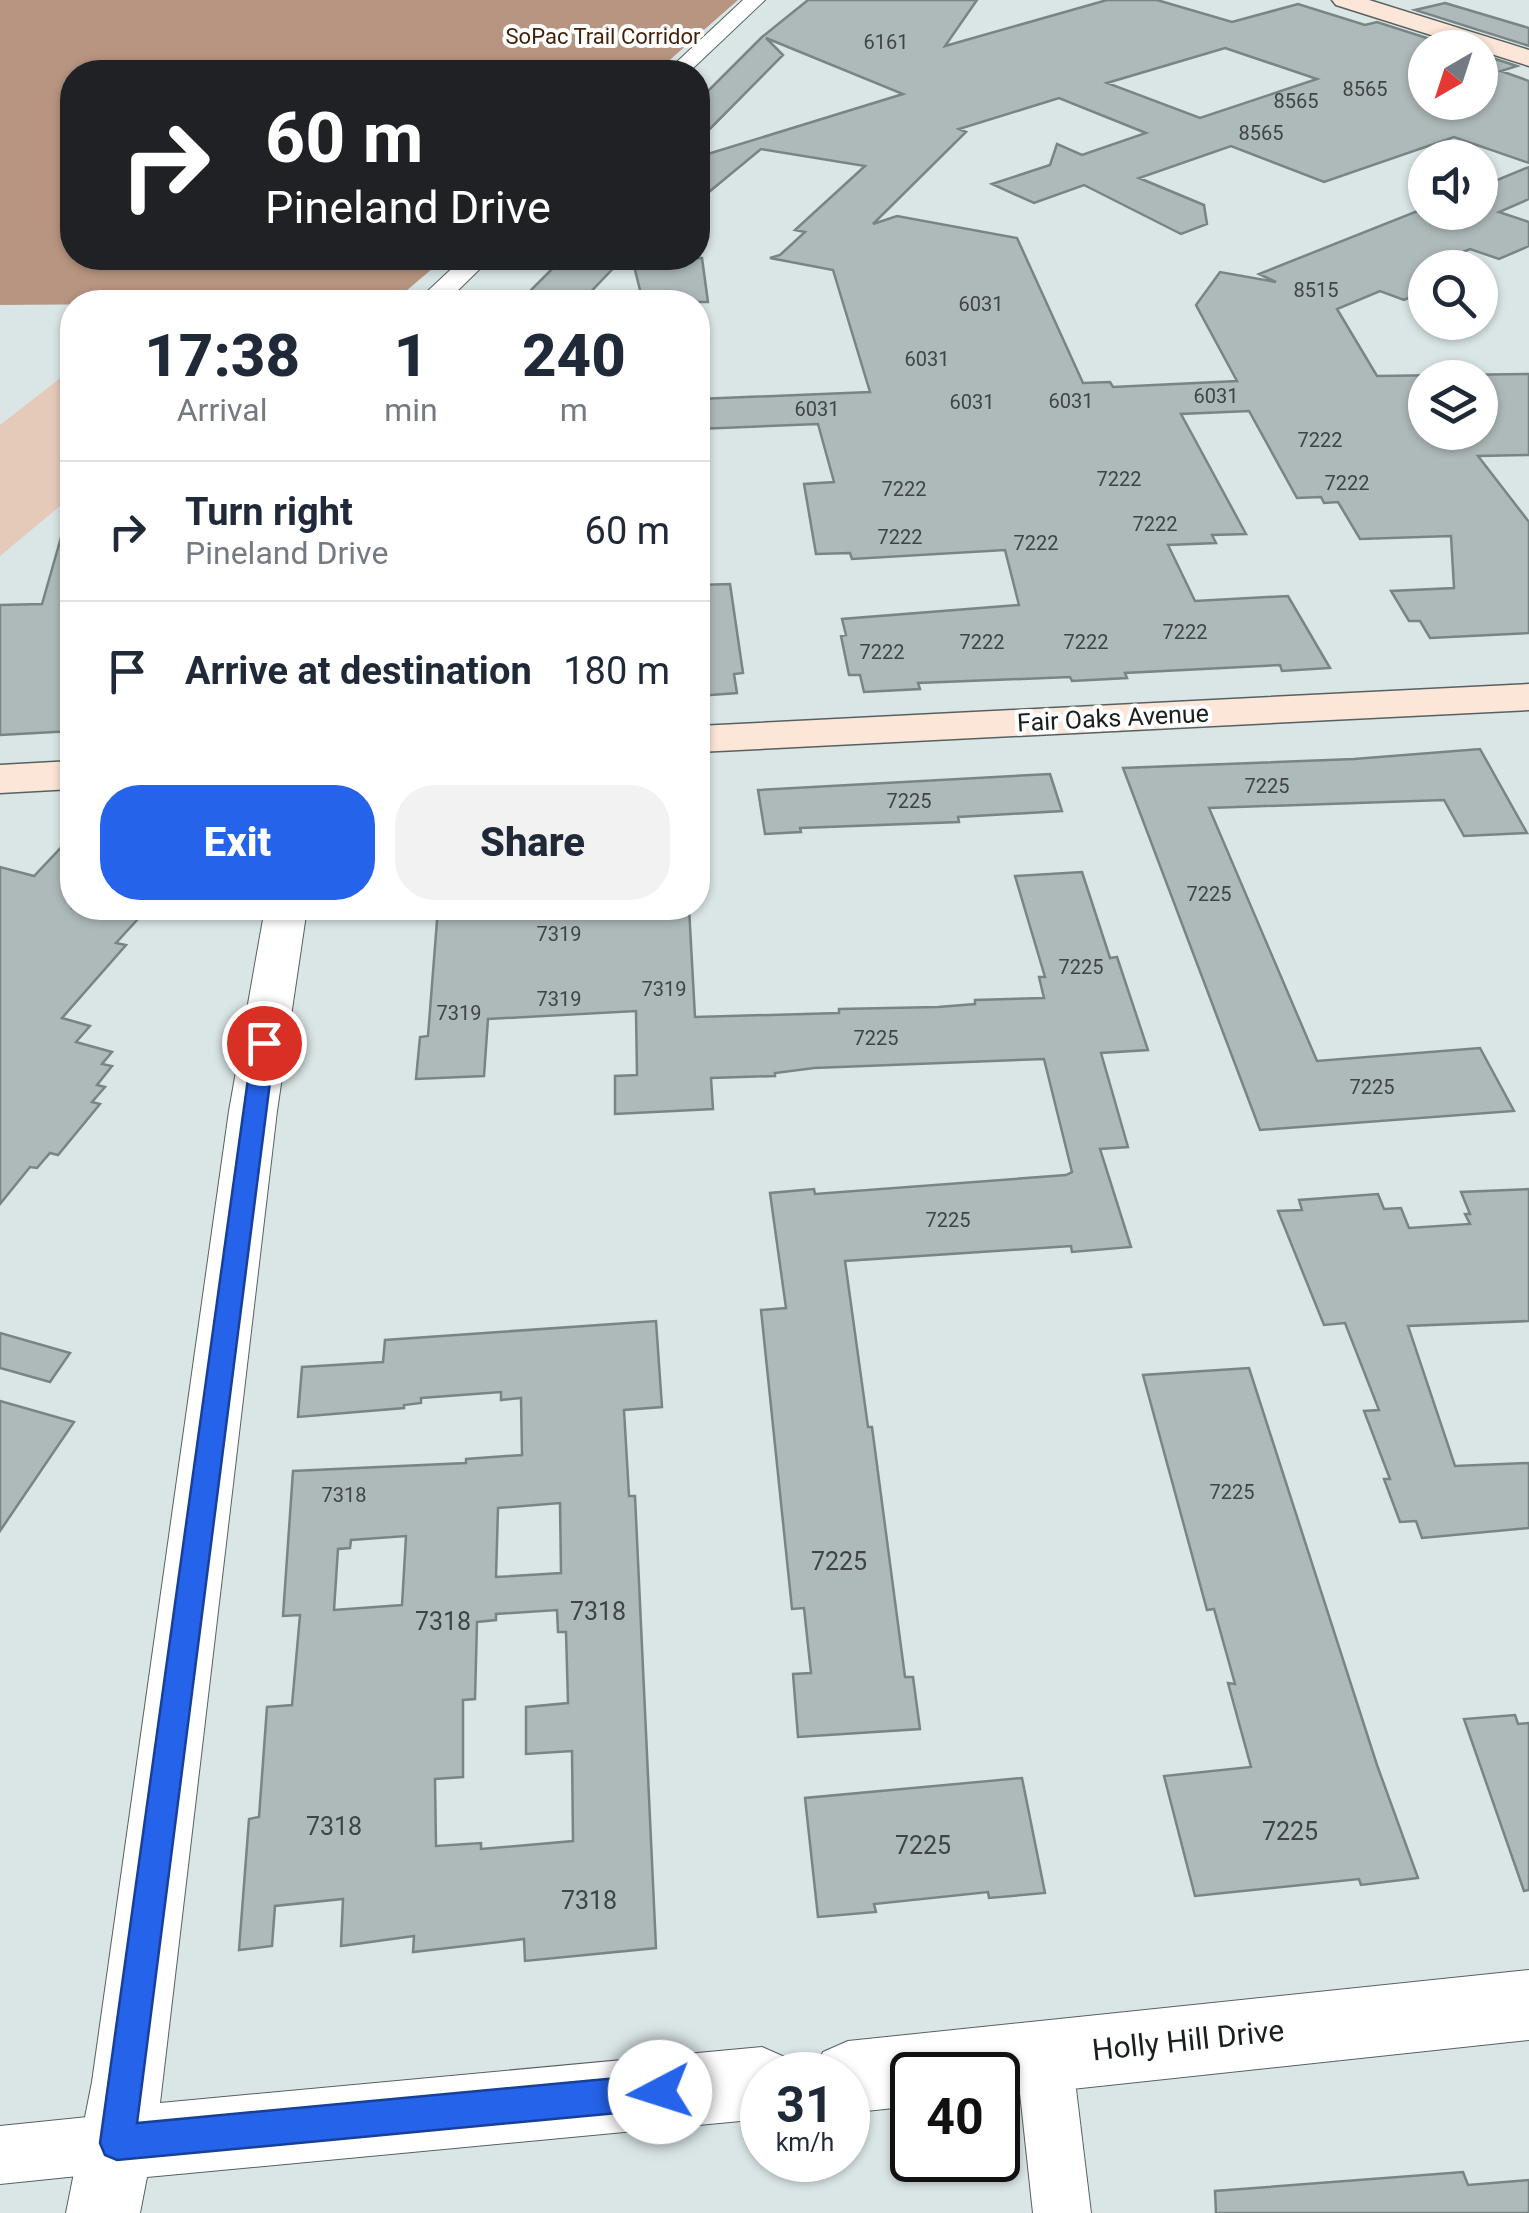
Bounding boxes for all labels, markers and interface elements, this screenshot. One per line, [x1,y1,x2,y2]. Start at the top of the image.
park label: SoPac Trail Corridor [506,24,701,49]
house number: 6161 [864,30,908,54]
north arrow [1408,30,1498,120]
map controls [1408,30,1498,450]
house number: 8565 [1343,77,1387,101]
house number: 8565 [1274,89,1318,113]
text: 60 m [265,97,423,179]
icon: right [100,100,230,230]
house number: 8565 [1239,121,1283,145]
button: sound [1408,140,1498,230]
text: Pineland Drive [265,181,551,234]
button: search [1408,250,1498,340]
house number: 8515 [1294,278,1338,302]
house number: 6031 [959,292,1003,316]
text: 17:38 [144,320,300,391]
text: 1 [394,320,428,391]
text: 240 [522,320,626,391]
house number: 6031 [905,347,949,371]
button: layers [1408,360,1498,450]
house number: 6031 [1194,384,1238,408]
house number: 6031 [1049,389,1093,413]
house number: 6031 [950,390,994,414]
text: Arrival [177,391,268,429]
text: min [384,391,438,429]
text: m [560,391,588,429]
house number: 6031 [795,397,839,421]
house number: 7222 [1298,428,1342,452]
house number: 7222 [1097,467,1141,491]
house number: 7222 [1325,471,1369,495]
house number: 7222 [882,477,926,501]
text: Turn right [185,490,353,534]
icon: right [100,504,155,559]
text: 60 m [585,509,670,553]
house number: 7222 [1133,512,1177,536]
house number: 7222 [878,525,922,549]
house number: 7222 [1014,531,1058,555]
text: Pineland Drive [185,534,388,572]
house number: 7222 [1163,620,1207,644]
house number: 7222 [960,630,1004,654]
house number: 7222 [1064,630,1108,654]
house number: 7222 [860,640,904,664]
icon: arrive [100,644,155,699]
text: Arrive at destination [185,649,532,693]
text: 180 m [563,649,670,693]
street label: Fair Oaks Avenue [1016,698,1210,738]
house number: 7225 [1245,774,1289,798]
button: Exit [100,785,375,900]
button: Share [395,785,670,900]
house number: 7225 [887,789,931,813]
house number: 7225 [1187,882,1231,906]
house number: 7319 [537,922,581,946]
house number: 7225 [1059,955,1103,979]
house number: 7319 [642,977,686,1001]
house number: 7319 [537,987,581,1011]
pin [222,1001,307,1086]
house number: 7319 [437,1001,481,1025]
icon: arrive [237,1016,292,1071]
house number: 7225 [854,1026,898,1050]
house number: 7225 [1350,1075,1394,1099]
house number: 7225 [926,1208,970,1232]
house number: 7225 [1210,1480,1254,1504]
house number: 7318 [322,1483,366,1507]
house number: 7225 [811,1547,867,1576]
house number: 7318 [570,1597,626,1626]
house number: 7318 [415,1607,471,1636]
house number: 7318 [306,1812,362,1841]
house number: 7225 [1262,1817,1318,1846]
house number: 7225 [895,1831,951,1860]
house number: 7318 [561,1886,617,1915]
street label: Holly Hill Drive [1090,2013,1286,2067]
position arrow [608,2040,712,2144]
speed limit sign: 40 [890,2052,1020,2182]
text: 31 [776,2076,834,2134]
text: km/h [776,2128,834,2157]

